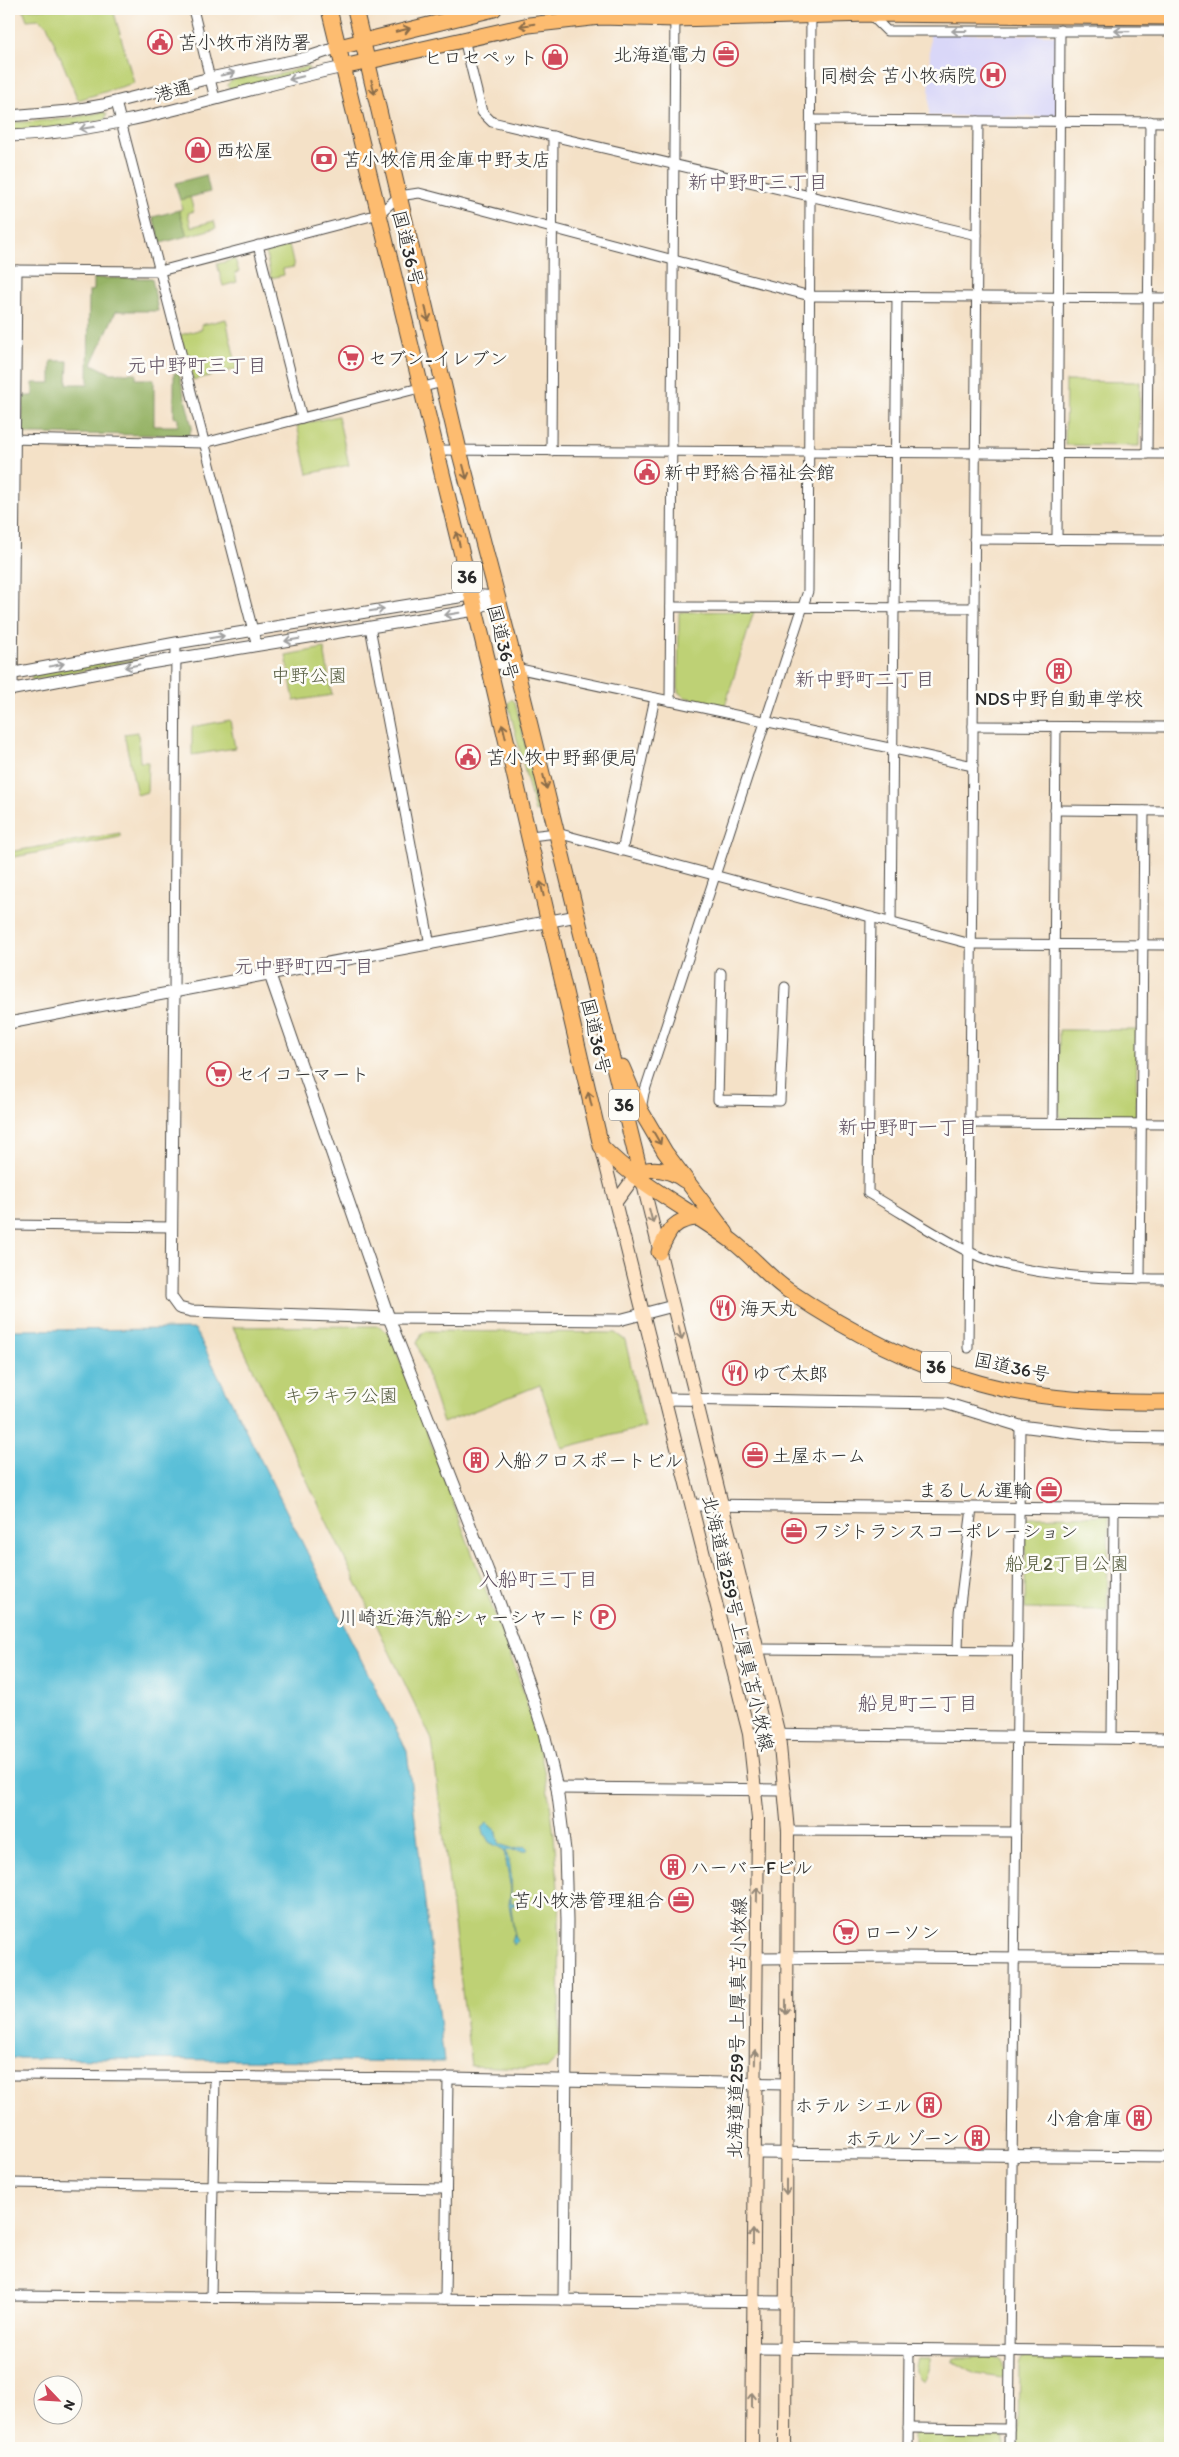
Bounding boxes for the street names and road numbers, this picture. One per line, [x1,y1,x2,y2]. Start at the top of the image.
street label: 港通 [152,75,194,107]
street label: 国道36号 [387,208,429,288]
road number: 36 [452,562,482,592]
street label: 国道36号 [482,602,524,682]
street label: 国道36号 [576,996,616,1076]
road number: 36 [609,1090,639,1120]
street label: 国道36号 [972,1348,1052,1386]
road number: 36 [921,1351,951,1382]
street label: 北海道道259号 上厚真苫小牧線 [697,1493,779,1753]
street label: 北海道道259号 上厚真苫小牧線 [723,1897,751,2159]

